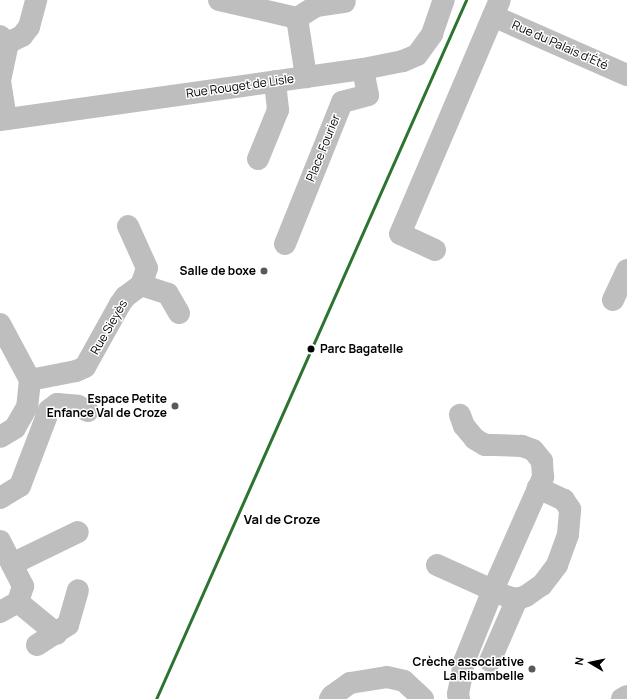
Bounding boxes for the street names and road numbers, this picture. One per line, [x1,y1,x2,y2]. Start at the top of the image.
street label: Rue du Palais d'Été [510,17,610,73]
street label: Rue Rouget de Lisle [185,71,295,101]
street label: Place Fourier [303,112,343,184]
street label: Rue Sieyès [88,297,130,357]

